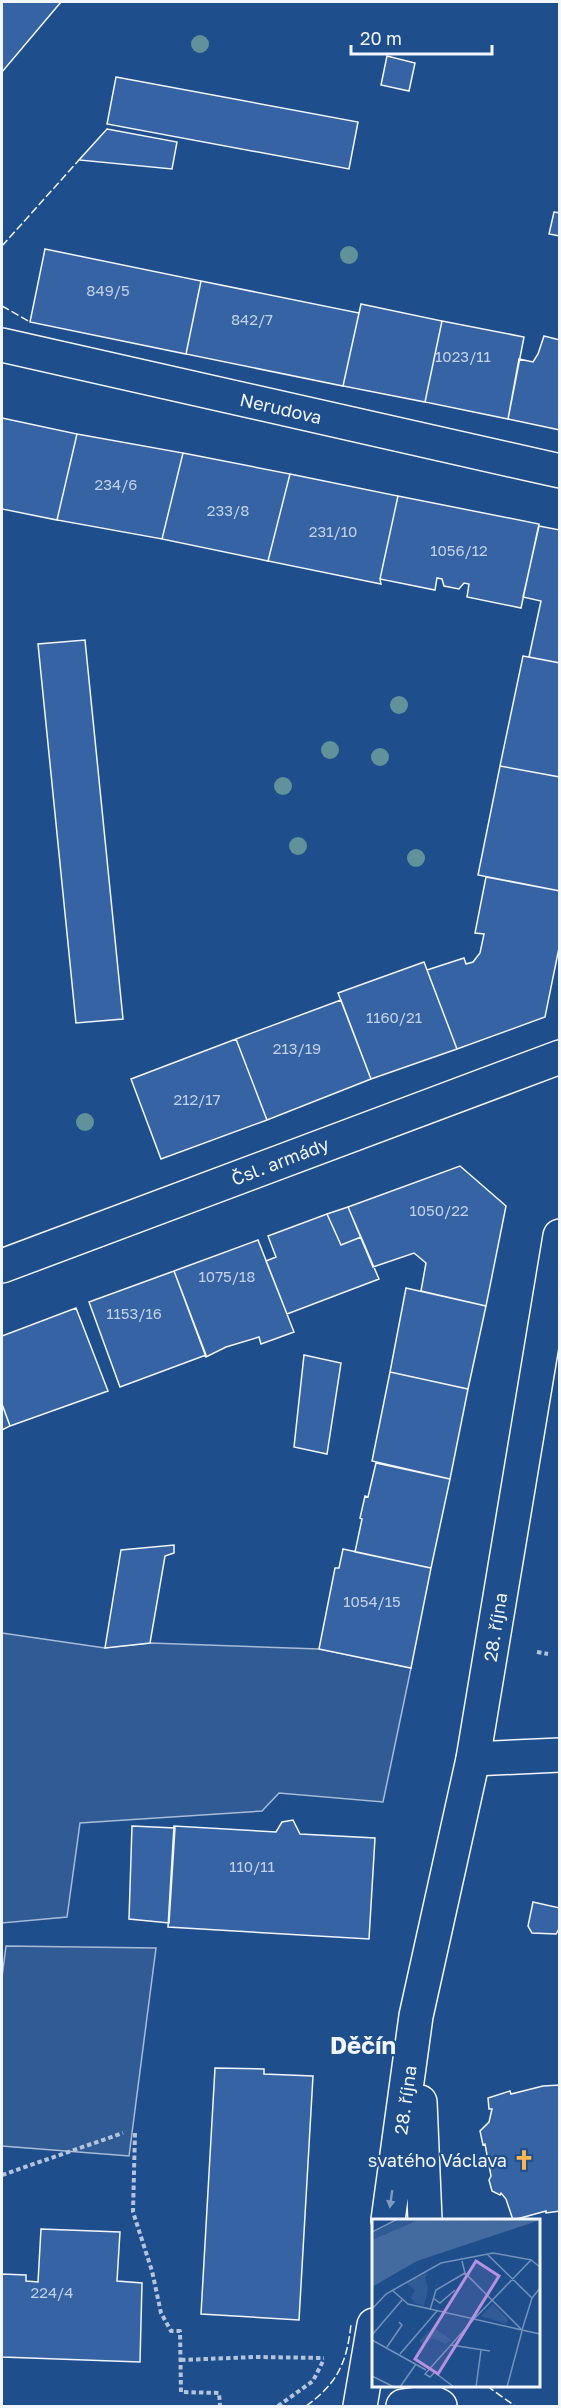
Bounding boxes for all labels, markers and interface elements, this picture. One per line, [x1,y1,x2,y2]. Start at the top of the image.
scale bar [351,18,492,56]
text: 20 m [360,27,402,49]
house number: 849/5 [86,281,130,299]
house number: 842/7 [231,310,273,328]
house number: 1023/11 [435,347,491,365]
street label: Nerudova [238,388,324,428]
house number: 234/6 [95,475,137,493]
house number: 233/8 [207,501,249,519]
house number: 231/10 [309,522,357,540]
house number: 1056/12 [430,541,488,559]
house number: 1160/21 [366,1008,422,1026]
house number: 213/19 [273,1039,321,1057]
house number: 212/17 [173,1090,221,1108]
street label: Čsl. armády [228,1132,332,1190]
house number: 1050/22 [409,1201,469,1219]
house number: 1075/18 [199,1267,255,1285]
house number: 1153/16 [106,1304,162,1322]
street label: 28. října [479,1591,511,1663]
house number: 1054/15 [343,1592,401,1610]
house number: 110/11 [229,1857,275,1875]
district label: Děčín [330,2030,396,2059]
street label: 28. října [389,2064,421,2136]
church icon: svatého Václava [512,2148,536,2172]
place label: svatého Václava [368,2149,507,2171]
one-way arrow [387,2189,396,2208]
inset map [372,2219,540,2387]
house number: 224/4 [31,2283,73,2301]

